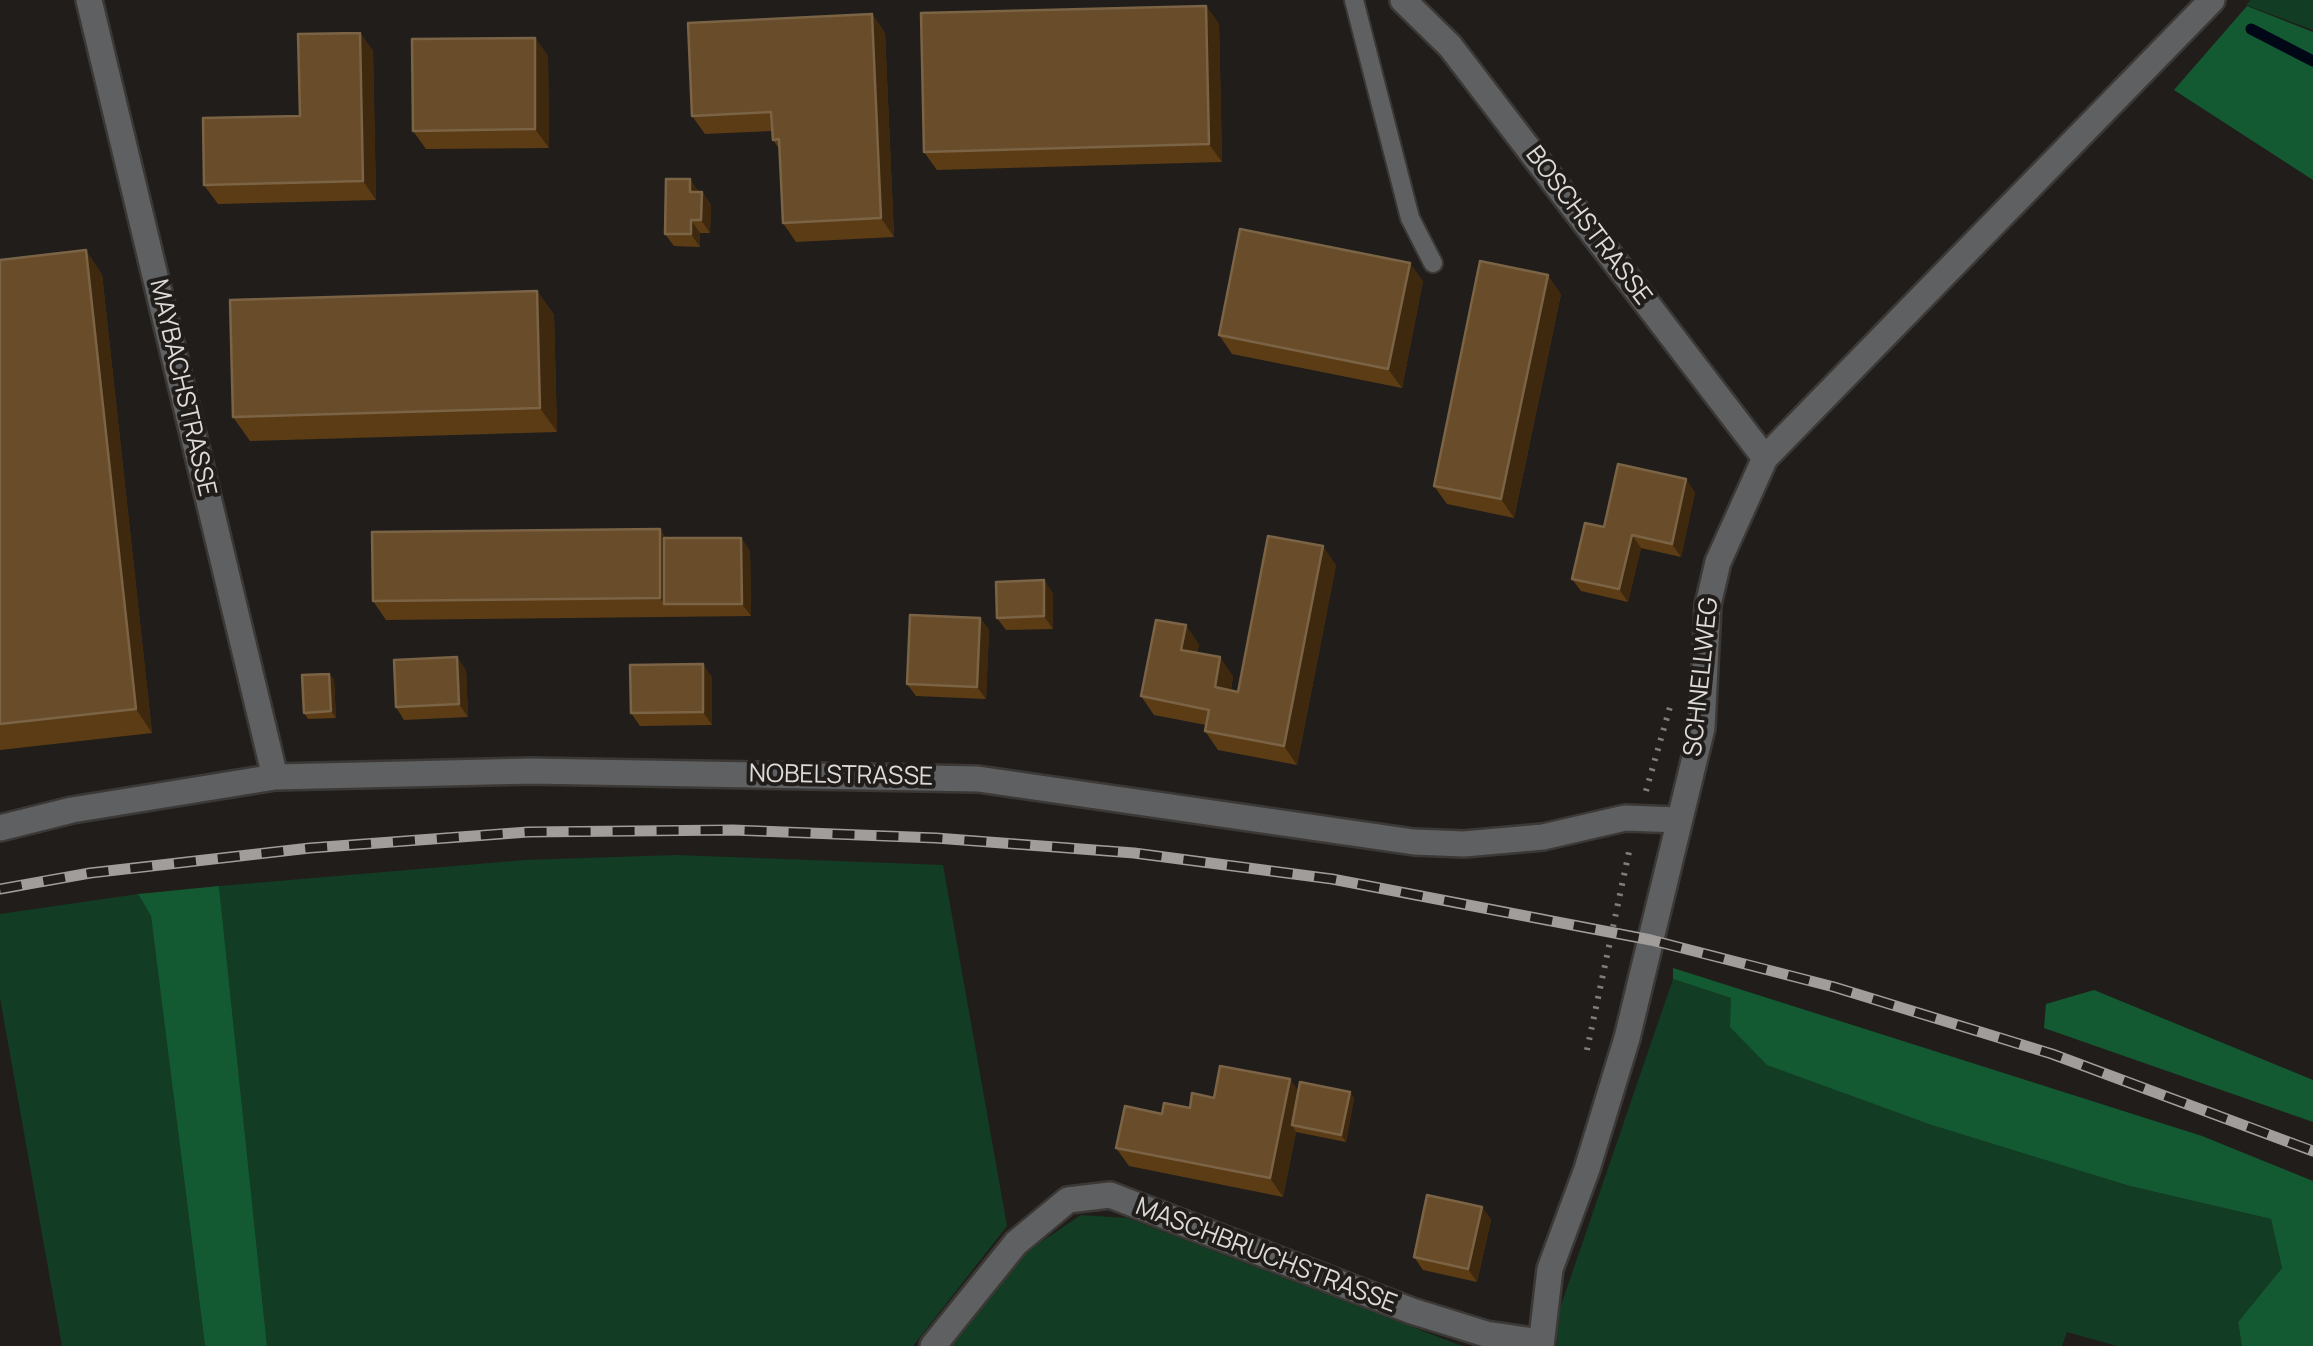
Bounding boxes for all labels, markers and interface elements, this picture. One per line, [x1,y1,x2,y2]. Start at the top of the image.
street label: BOSCHSTRASSE [1519,141,1657,311]
street label: MAYBACHSTRASSE [142,277,222,499]
street label: SCHNELLWEG [1679,596,1725,758]
street label: NOBELSTRASSE [749,759,933,793]
street label: MASCHBRUCHSTRASSE [1131,1192,1401,1320]

